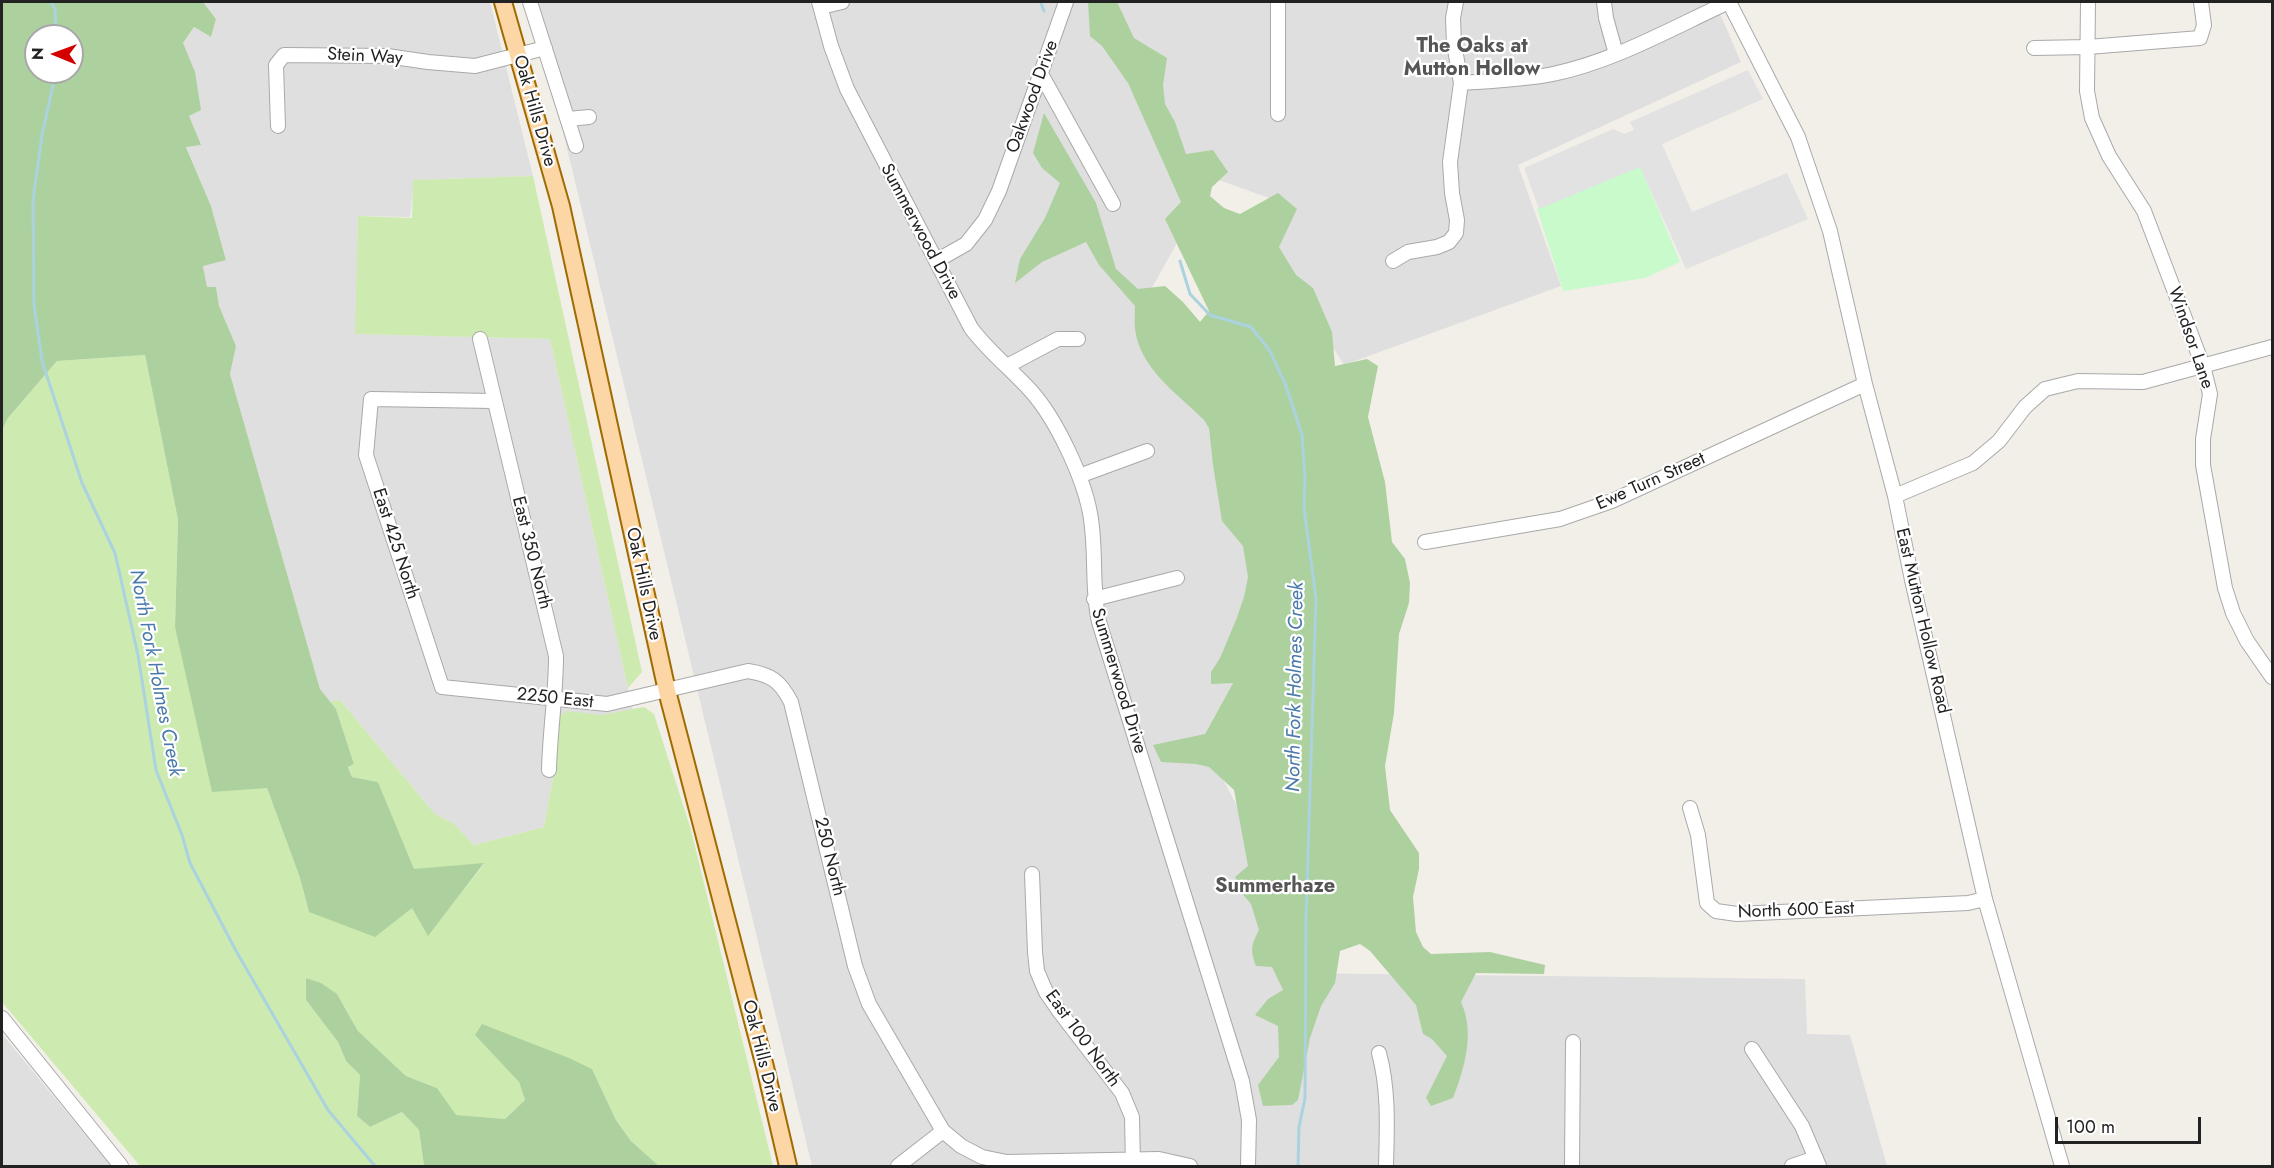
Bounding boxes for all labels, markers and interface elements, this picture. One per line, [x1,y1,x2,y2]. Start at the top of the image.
north arrow [24,24,84,84]
district label: The Oaks at Mutton Hollow [1404,35,1540,82]
street label: Oakwood Drive [1003,38,1063,156]
street label: Stein Way [327,44,403,70]
text: N [26,47,49,60]
street label: Oak Hills Drive [508,53,560,169]
street label: Summerwood Drive [875,160,965,304]
street label: Windsor Lane [2162,284,2218,392]
street label: Ewe Turn Street [1593,448,1709,516]
street label: East 425 North [367,486,423,602]
street label: East 350 North [507,494,555,612]
street label: Oak Hills Drive [621,526,665,642]
street label: East Mutton Hollow Road [1890,526,1954,716]
water label: North Fork Holmes Creek [123,568,187,778]
water label: North Fork Holmes Creek [1282,582,1310,792]
street label: Summerwood Drive [1086,606,1150,756]
street label: 2250 East [516,684,594,714]
street label: 250 North [809,815,849,899]
district label: Summerhaze [1215,875,1335,899]
street label: North 600 East [1737,898,1855,924]
street label: East 100 North [1040,986,1124,1092]
street label: Oak Hills Drive [737,998,785,1114]
scale bar [2058,1105,2204,1143]
text: 100 m [2066,1114,2115,1140]

